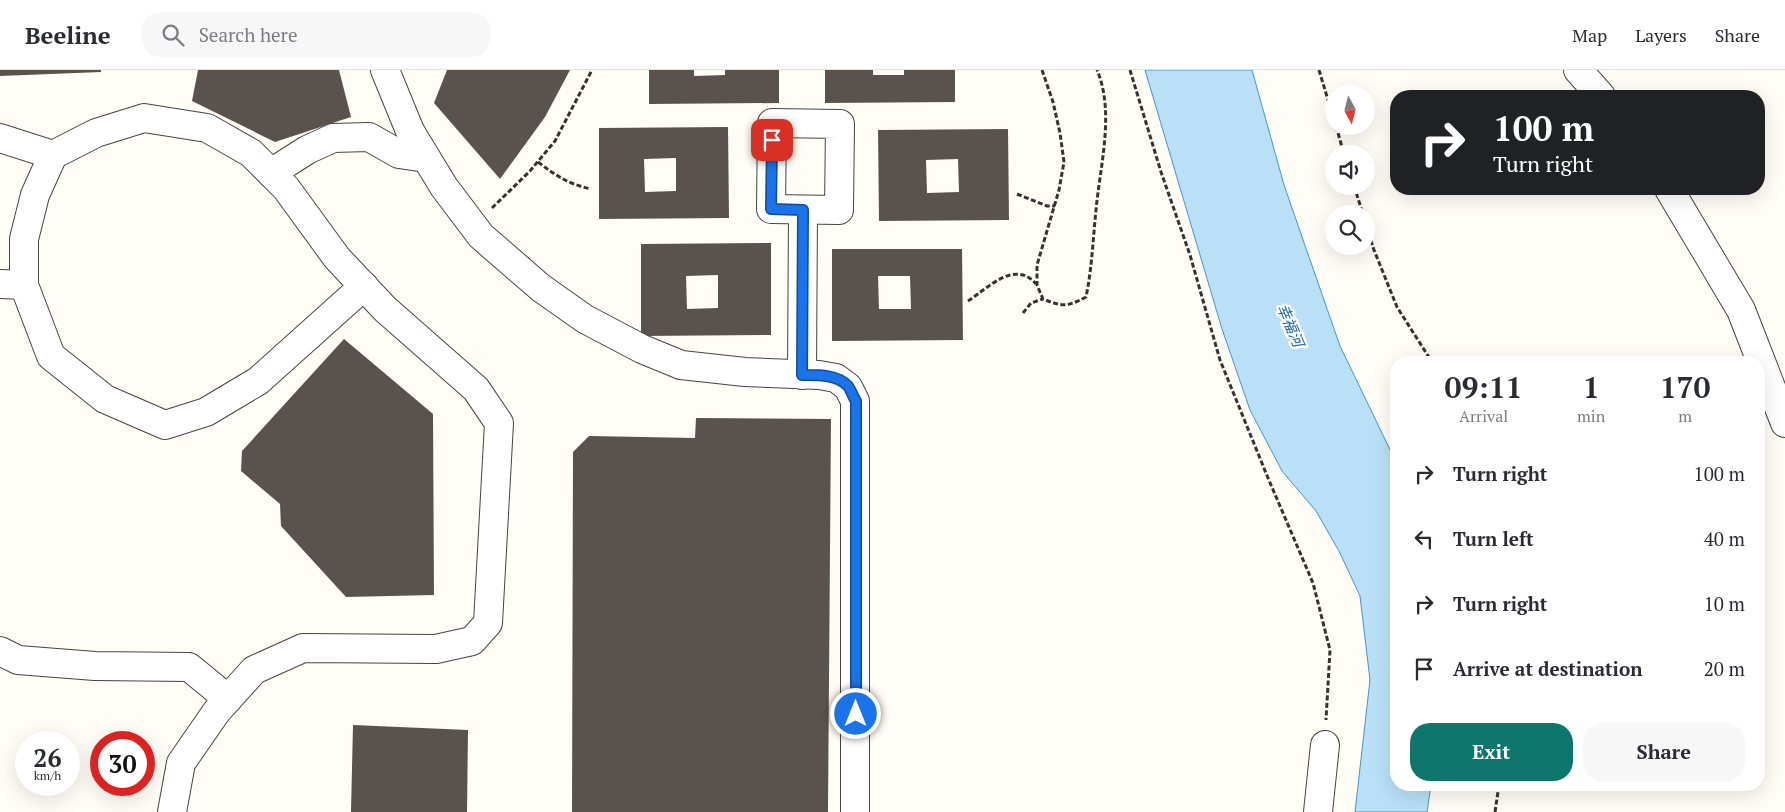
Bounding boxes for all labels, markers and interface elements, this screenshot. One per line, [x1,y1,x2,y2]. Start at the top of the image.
search box [141,12,491,57]
text: Beeline [25,19,111,51]
icon: search [159,21,187,49]
text: Search here [199,22,297,47]
text: Map [1572,23,1607,47]
text: Layers [1635,23,1687,47]
text: Share [1715,23,1760,47]
north arrow [1325,85,1375,135]
map controls [1325,85,1375,255]
text: 100 m [1493,105,1594,151]
icon: right [1410,110,1475,175]
pin [751,119,793,161]
icon: arrive [758,126,786,154]
button: sound [1325,145,1375,195]
text: Turn right [1493,149,1593,178]
button: search [1325,205,1375,255]
water label: 幸福河 [1273,300,1310,352]
text: 09:11 [1444,367,1523,407]
text: 1 [1583,367,1600,407]
text: 170 [1660,367,1711,407]
text: Arrival [1459,405,1508,427]
text: min [1577,405,1605,427]
text: m [1678,405,1692,427]
icon: right [1410,460,1438,488]
text: Turn right [1453,461,1547,486]
text: 100 m [1694,461,1745,486]
icon: left [1410,525,1438,553]
text: Turn left [1453,526,1534,551]
text: 40 m [1704,526,1745,551]
icon: right [1410,590,1438,618]
text: Turn right [1453,591,1547,616]
text: 10 m [1704,591,1745,616]
icon: arrive [1410,655,1438,683]
text: Arrive at destination [1453,656,1642,681]
text: 20 m [1704,656,1745,681]
position arrow [829,687,881,739]
button: Exit [1410,723,1573,781]
button: Share [1583,723,1745,781]
speed limit sign: 30 [90,731,155,796]
text: 26 [33,741,62,774]
text: km/h [34,768,61,783]

